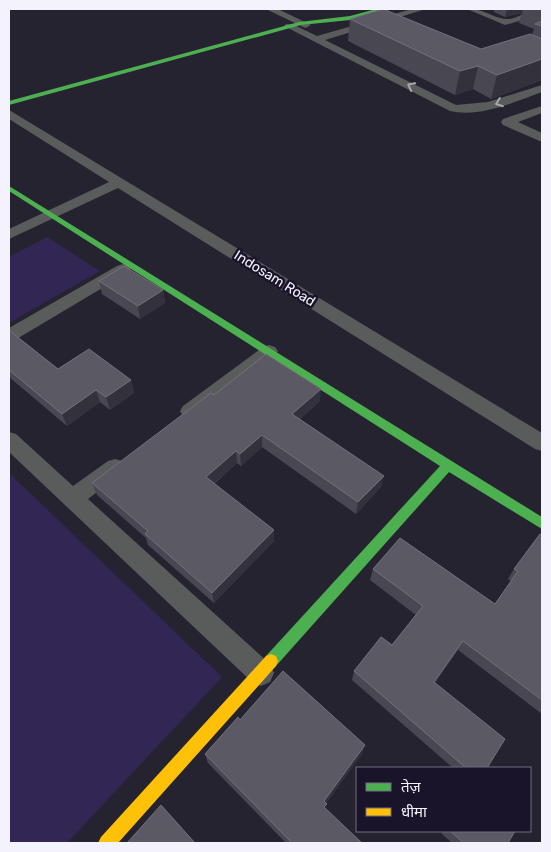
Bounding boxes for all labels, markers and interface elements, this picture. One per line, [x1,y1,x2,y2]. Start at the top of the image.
one-way arrow [407,82,416,92]
one-way arrow [495,97,504,107]
street label: Indosam Road [231,247,319,310]
legend [356,767,531,832]
text: तेज़ [401,778,422,796]
text: धीमा [401,803,428,821]

